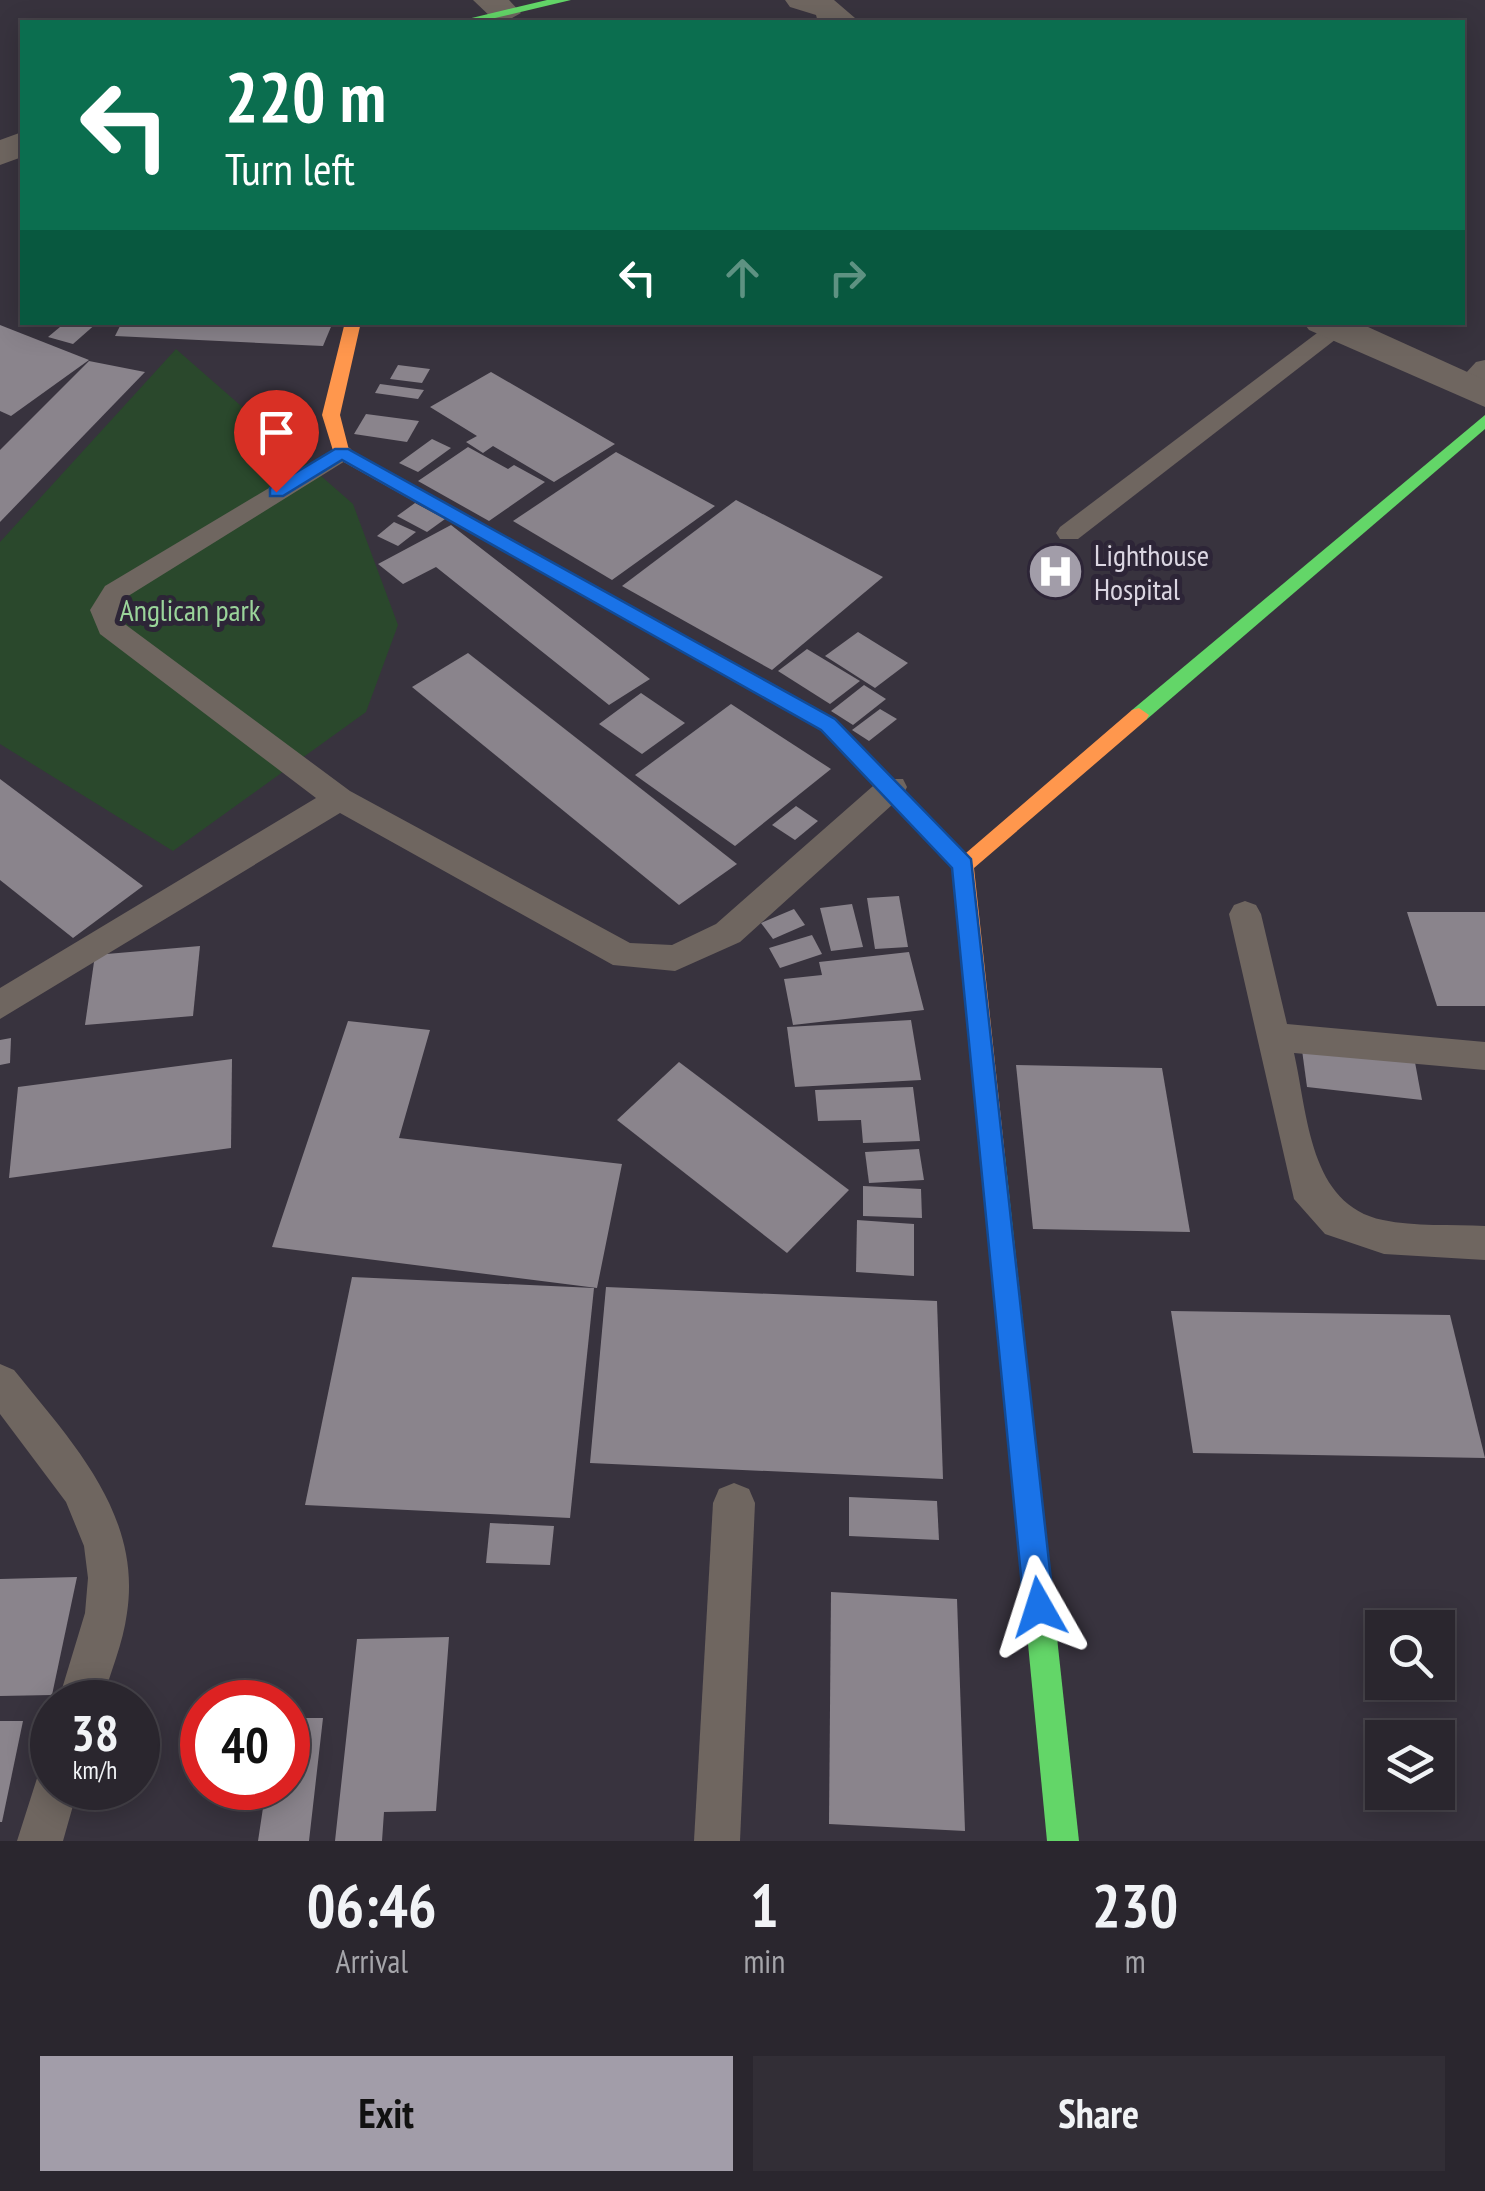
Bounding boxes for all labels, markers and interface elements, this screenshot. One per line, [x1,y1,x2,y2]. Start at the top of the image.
text: 220 m [225,51,386,141]
icon: left [60,60,190,190]
text: Turn left [225,139,355,197]
icon: left [610,250,665,305]
icon: ahead [715,250,770,305]
icon: right [820,250,875,305]
pin [234,390,319,493]
icon: arrive [249,405,304,460]
place label: Lighthouse Hospital [1094,535,1209,608]
hospital icon: Lighthouse Hospital [1025,541,1085,601]
park label: Anglican park [120,590,261,629]
position arrow [987,1555,1091,1659]
map controls [1365,1610,1455,1810]
button: search [1365,1610,1455,1700]
speed limit sign: 40 [180,1680,310,1810]
text: 38 [71,1700,119,1765]
button: layers [1365,1720,1455,1810]
text: km/h [73,1754,117,1786]
text: 06:46 [307,1866,437,1944]
text: 1 [750,1866,779,1944]
text: 230 [1092,1866,1178,1944]
text: Arrival [336,1940,408,1982]
text: min [743,1940,785,1982]
text: m [1125,1940,1146,1982]
button: Exit [40,2056,733,2171]
button: Share [753,2056,1445,2171]

